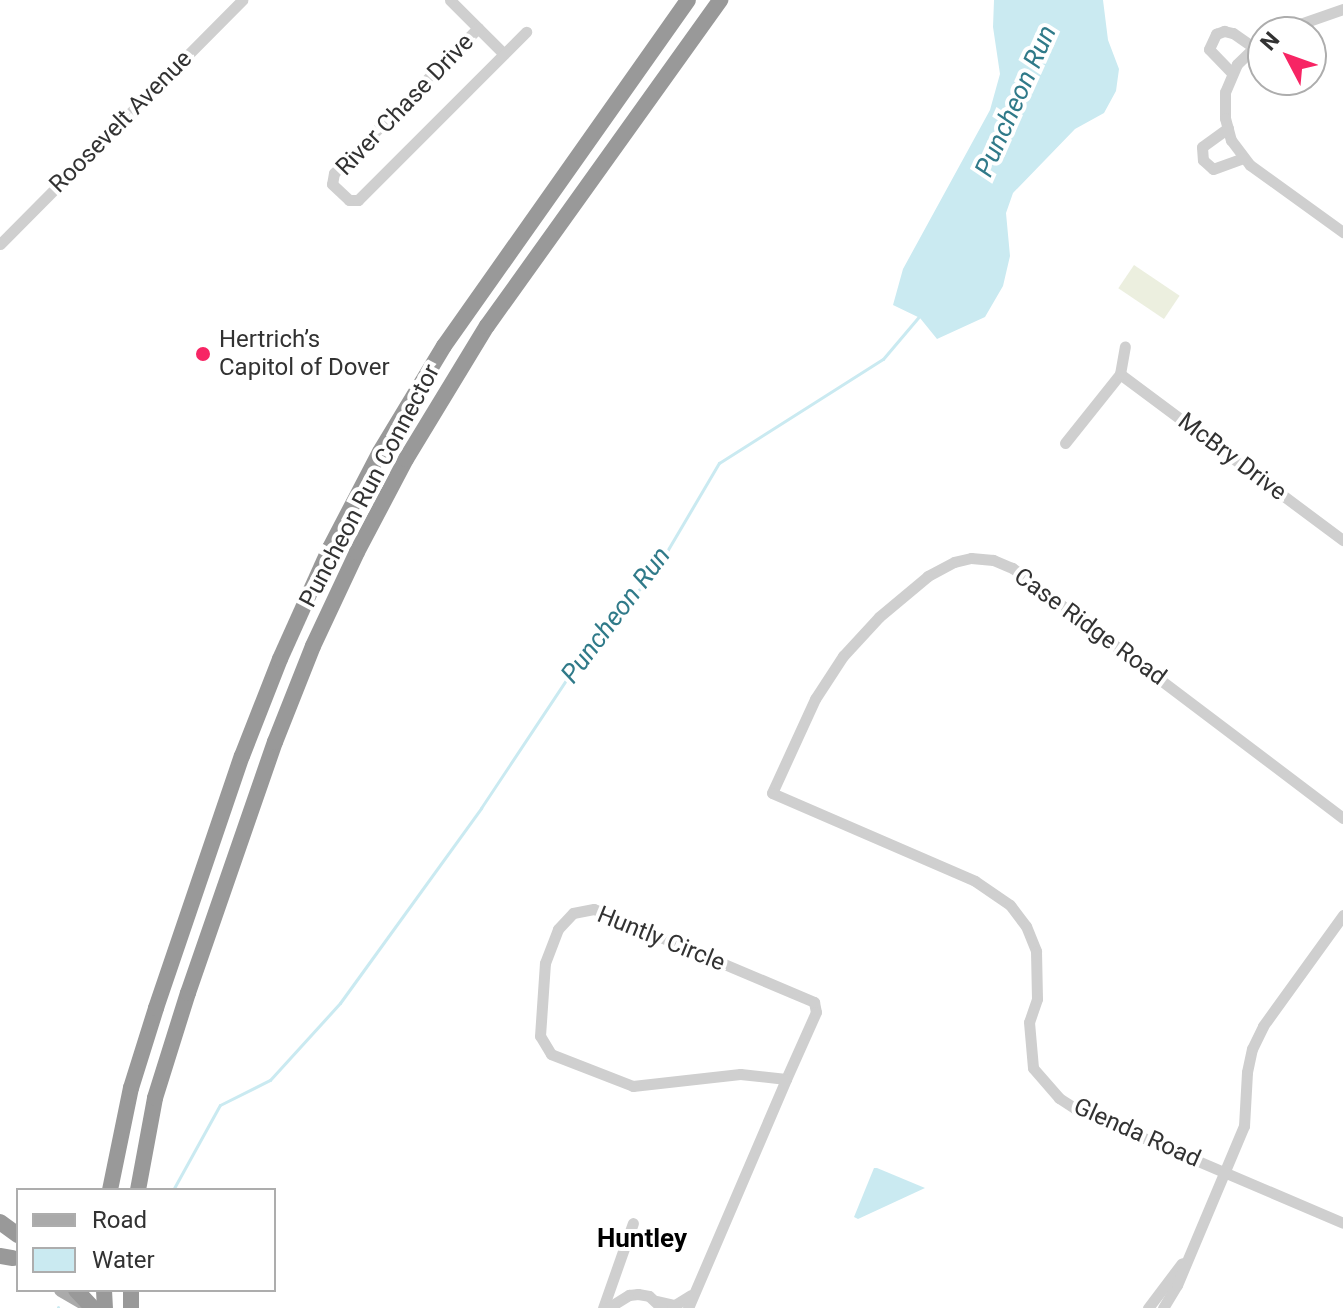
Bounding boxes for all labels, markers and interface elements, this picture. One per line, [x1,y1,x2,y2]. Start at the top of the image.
north arrow [1247,16,1327,96]
water label: Puncheon Run [969,21,1063,181]
text: N [1255,27,1285,55]
street label: River Chase Drive [330,28,480,182]
street label: Roosevelt Avenue [44,45,198,199]
place label: Hertrich’s Capitol of Dover [219,326,390,382]
marker: Hertrich’s Capitol of Dover [194,345,212,363]
street label: Puncheon Run Connector [294,360,446,612]
street label: McBry Drive [1172,407,1292,507]
water label: Puncheon Run [555,541,677,689]
street label: Case Ridge Road [1008,562,1172,692]
street label: Huntly Circle [593,900,729,978]
street label: Glenda Road [1069,1092,1205,1174]
legend [16,1188,276,1292]
text: Road [92,1206,147,1234]
district label: Huntley [597,1223,687,1255]
text: Water [92,1246,155,1274]

